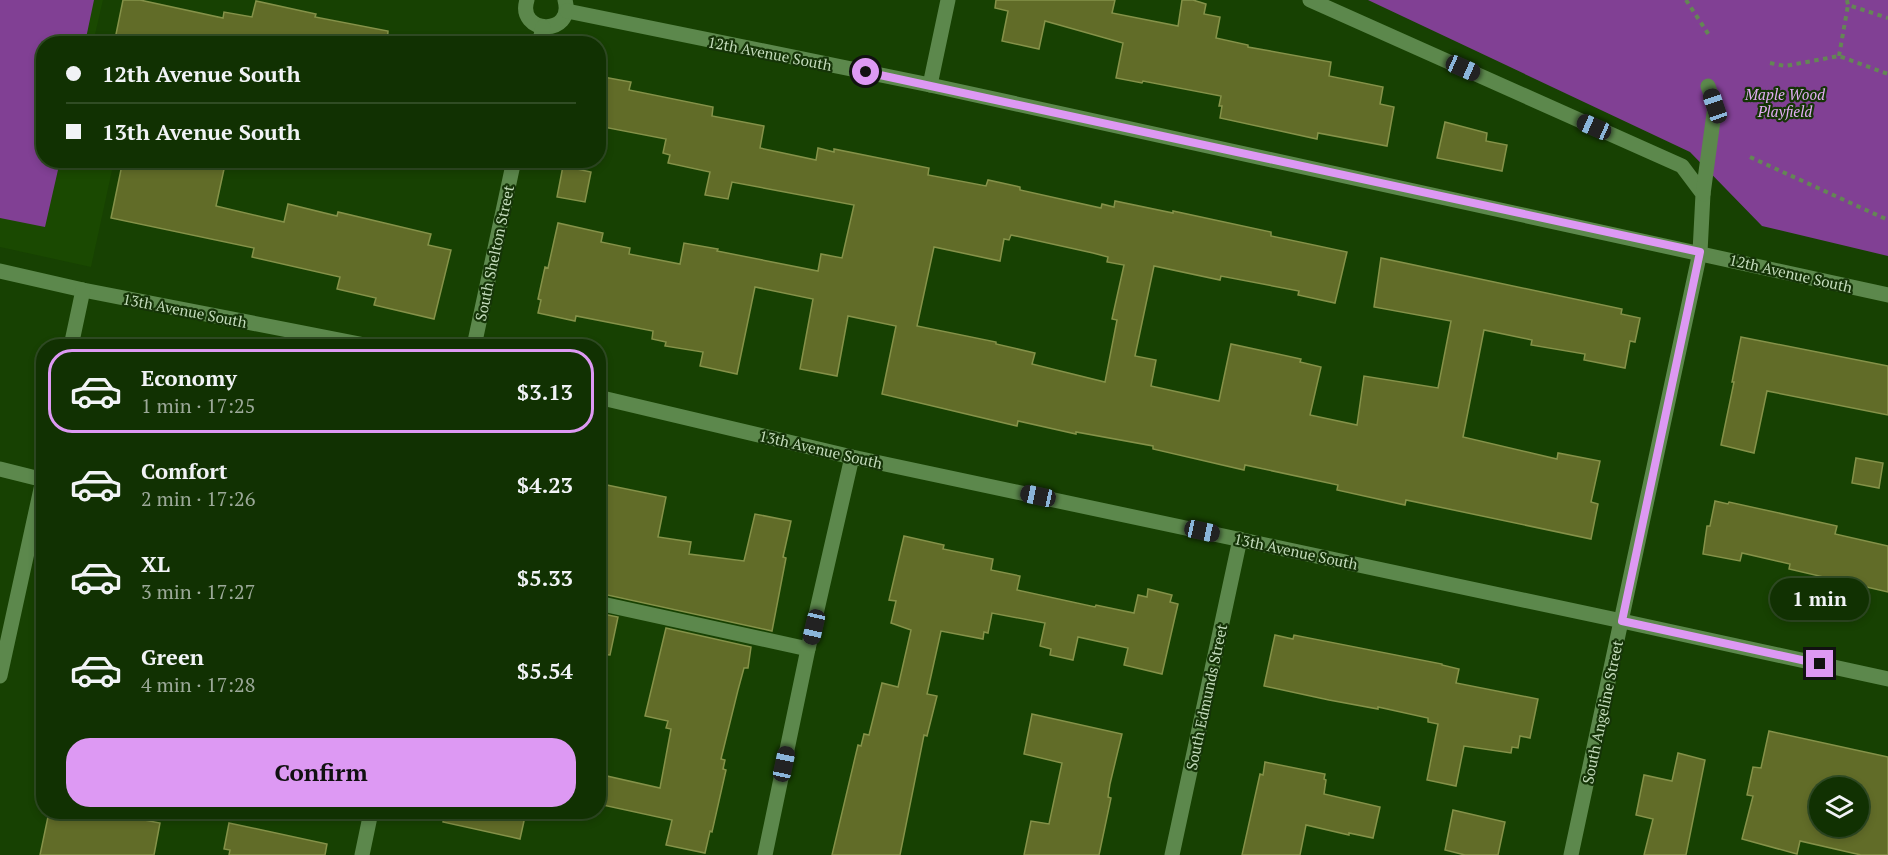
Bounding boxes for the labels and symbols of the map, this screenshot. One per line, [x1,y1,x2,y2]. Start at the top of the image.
street label: 12th Avenue South [706,31,834,75]
car [1443,52,1483,84]
route start [852,58,879,85]
park label: Maple Wood Playfield [1744,84,1826,121]
car [1701,86,1729,126]
car [1574,111,1614,143]
street label: South Shelton Street [470,183,518,323]
street label: 12th Avenue South [1727,249,1855,297]
street label: 13th Avenue South [121,288,249,332]
street label: 13th Avenue South [757,425,885,473]
car [1019,483,1057,509]
car [1183,518,1221,544]
street label: 13th Avenue South [1232,528,1360,574]
callout: 1 min [1770,577,1870,619]
car [801,607,827,647]
street label: South Edmunds Street [1181,622,1231,772]
street label: South Angeline Street [1577,638,1627,786]
route end [1806,650,1833,677]
car [771,745,797,783]

